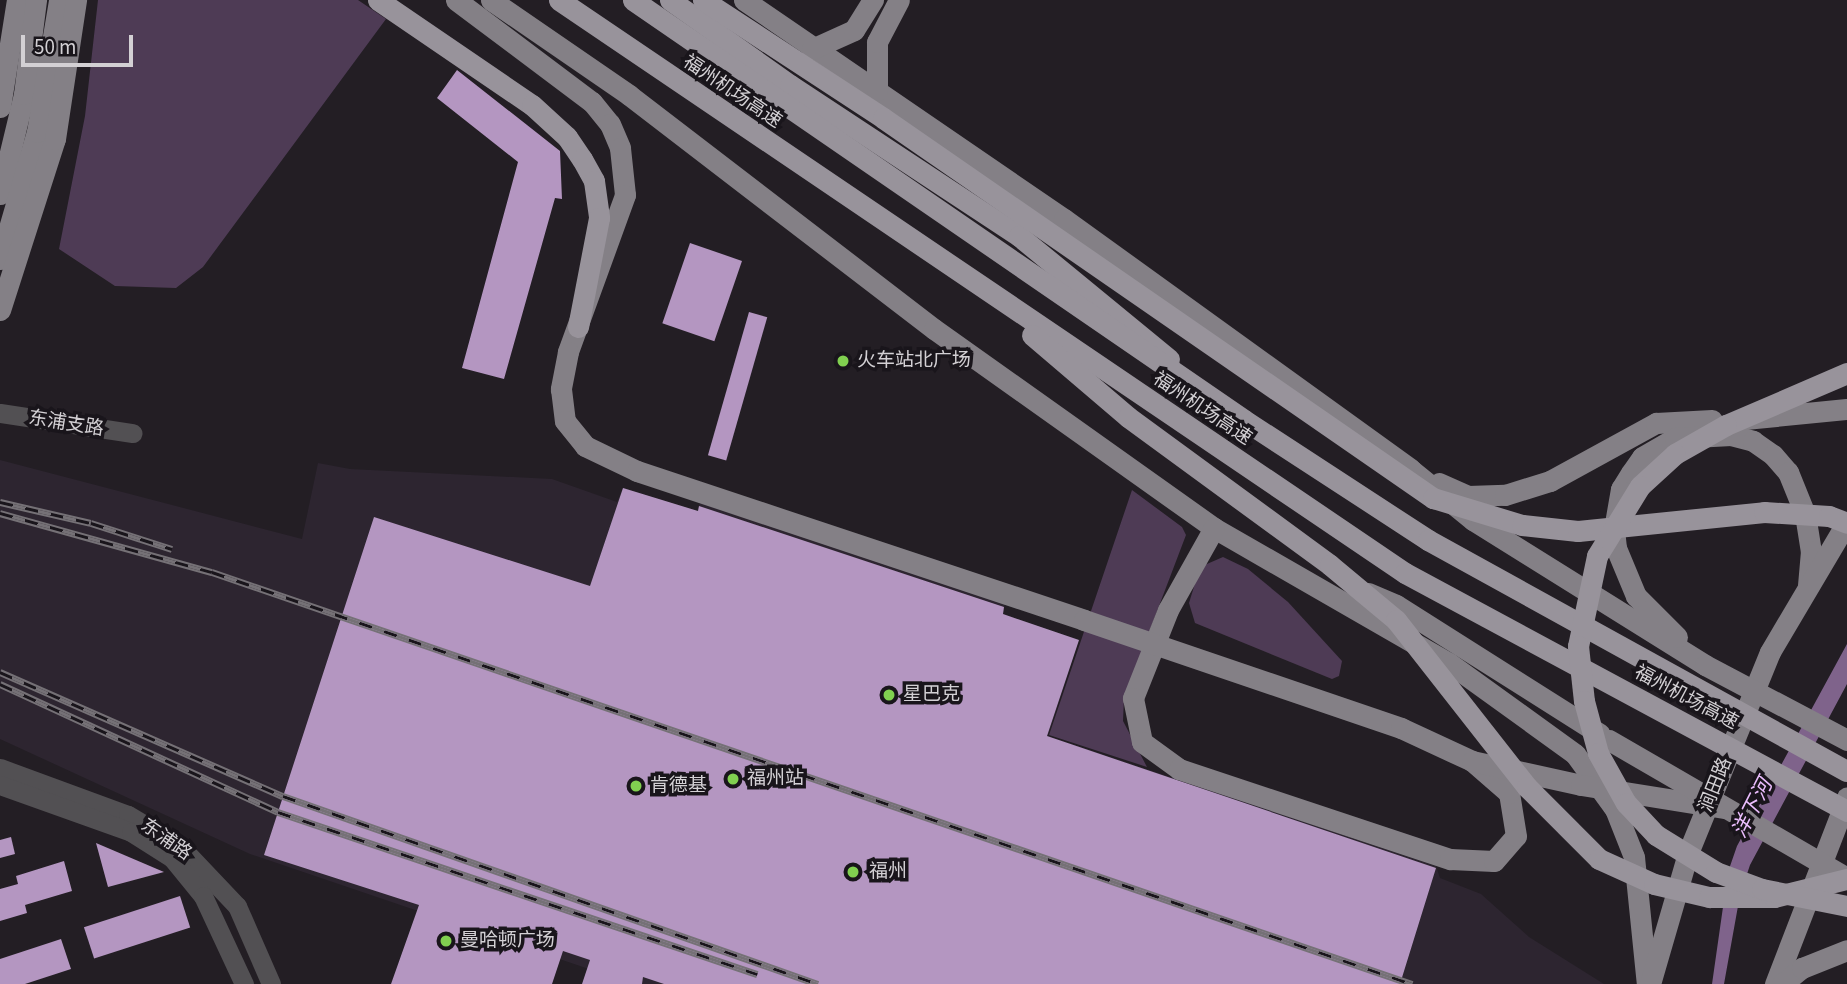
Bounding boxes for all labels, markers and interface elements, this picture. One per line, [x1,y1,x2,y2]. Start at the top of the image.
scale bar [24,21,136,65]
text: 50 m [34,32,76,62]
street label: 福州机场高速 [678,51,786,133]
place label: 火车站北广场 [857,350,971,372]
marker: 火车站北广场 [835,353,851,369]
street label: 福州机场高速 [1148,368,1256,450]
street label: 东浦支路 [27,407,105,441]
street label: 福州机场高速 [1630,661,1742,735]
place label: 星巴克 [903,684,960,706]
marker: 星巴克 [881,687,897,703]
street label: 涧田路 [1695,754,1737,816]
place label: 福州站 [747,768,804,790]
marker: 福州站 [725,771,741,787]
water label: 洋下河 [1726,774,1778,842]
place label: 肯德基 [650,775,707,797]
marker: 肯德基 [628,778,644,794]
street label: 东浦路 [136,814,196,866]
place label: 福州 [869,861,907,883]
marker: 福州 [843,862,863,882]
place label: 曼哈顿广场 [460,930,555,952]
marker: 曼哈顿广场 [438,933,454,949]

